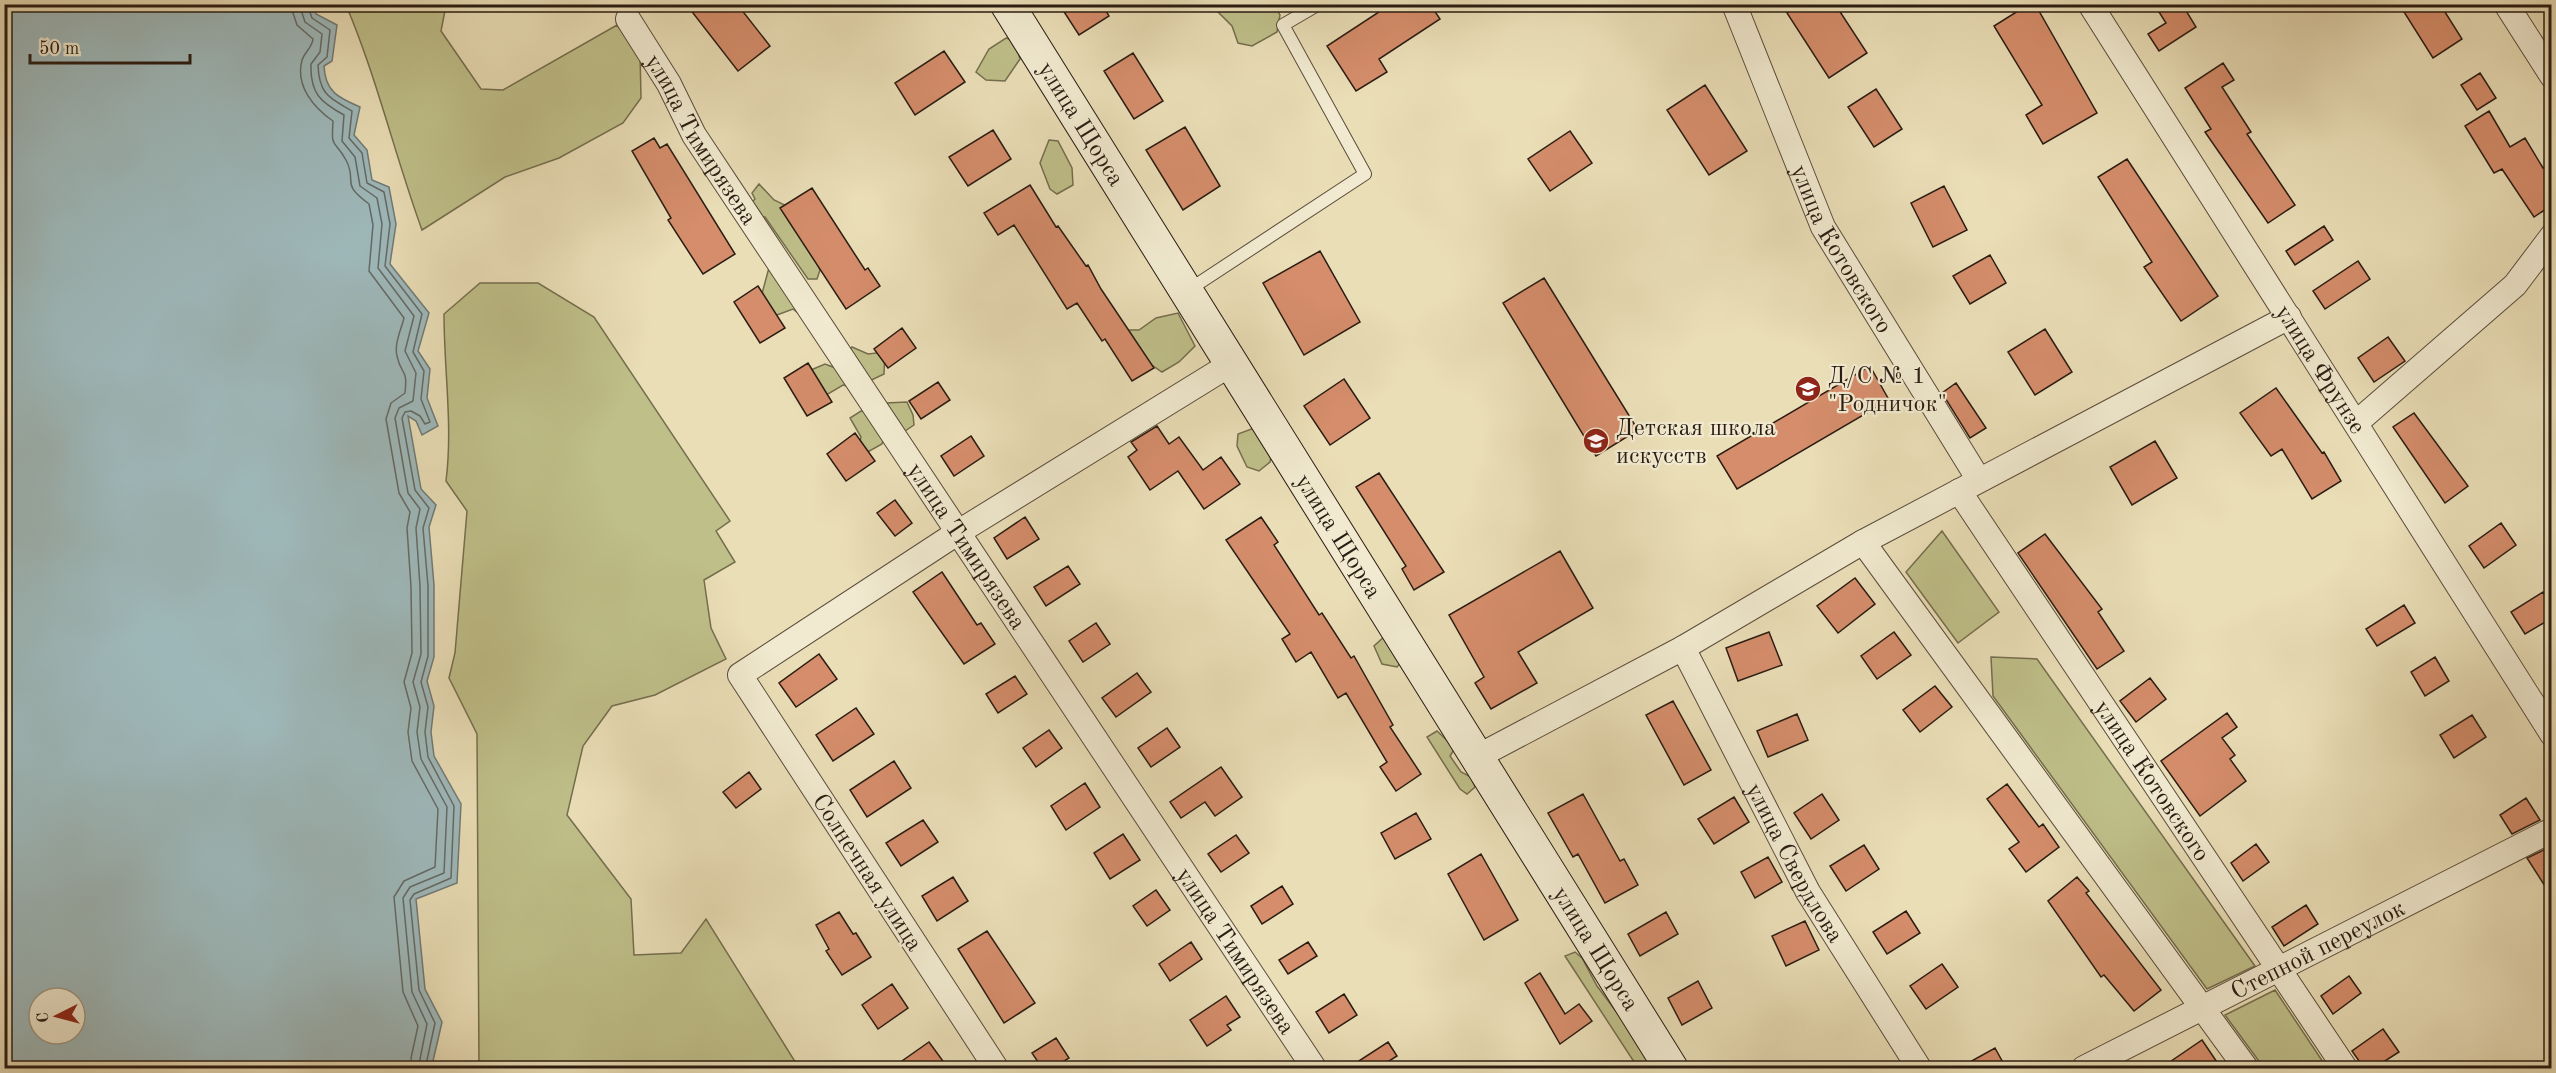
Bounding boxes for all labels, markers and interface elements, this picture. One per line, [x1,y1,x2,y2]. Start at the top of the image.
scale bar [30,27,190,65]
text: 50 m [39,40,79,58]
street label: улица Тимирязева [639,51,760,230]
street label: улица Щорса [1032,58,1128,191]
street label: улица Котовского [1786,162,1895,338]
street label: улица Фрунзе [2270,301,2369,439]
place label: Д/С № 1 "Родничок" [1828,365,1947,417]
school or university icon: Д/С № 1 "Родничок" [1793,374,1823,404]
place label: Детская школа искусств [1616,417,1776,469]
school or university icon: Детская школа искусств [1581,426,1611,456]
street label: улица Тимирязева [901,459,1029,635]
street label: улица Щорса [1290,471,1385,604]
street label: улица Котовского [2089,697,2213,866]
street label: улица Свердлова [1740,780,1847,948]
street label: Солнечная улица [807,790,926,956]
street label: улица Тимирязева [1170,864,1298,1040]
street label: улица Щорса [1547,883,1642,1016]
street label: Степной переулок [2228,897,2409,1005]
north arrow [27,986,87,1046]
text: С [36,1011,53,1023]

